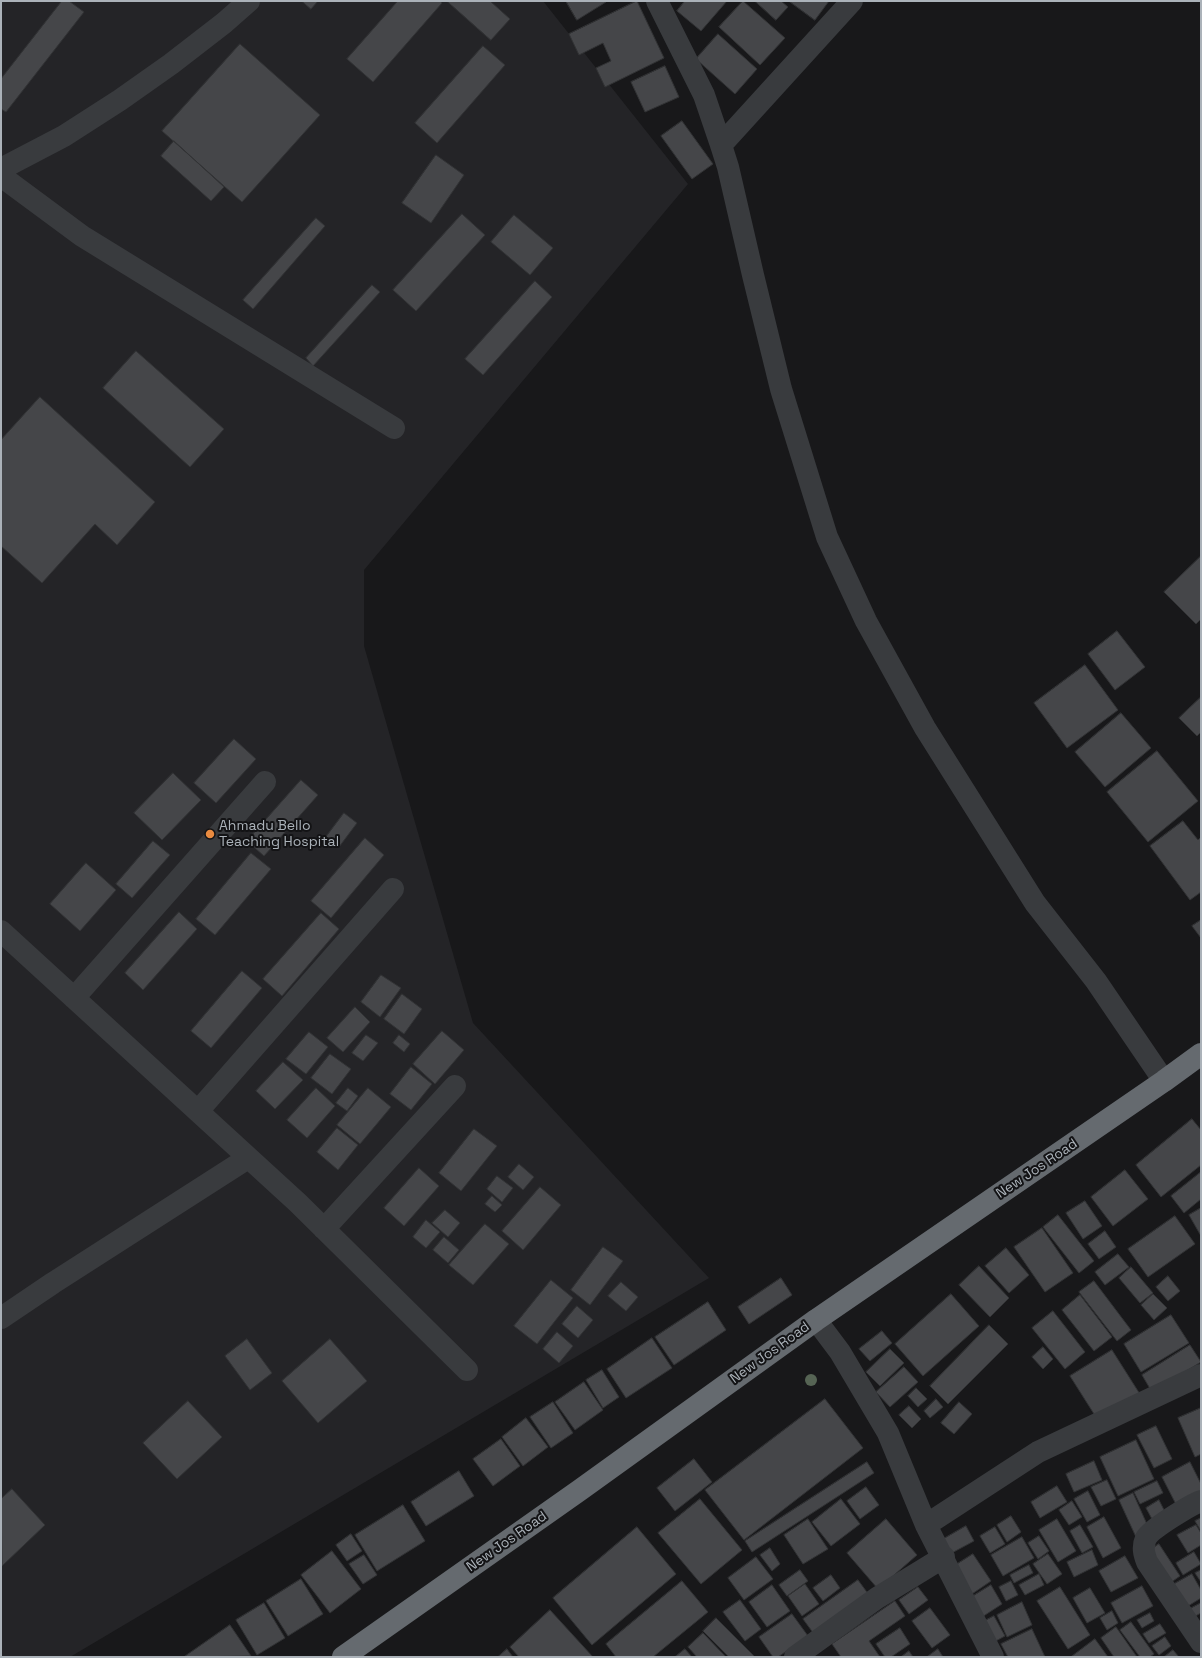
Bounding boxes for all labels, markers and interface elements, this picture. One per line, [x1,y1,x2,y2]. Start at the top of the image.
place label: Ahmadu Bello Teaching Hospital [219,818,339,850]
marker: Ahmadu Bello Teaching Hospital [204,828,216,840]
street label: New Jos Road [993,1136,1081,1202]
street label: New Jos Road [727,1319,813,1387]
street label: New Jos Road [464,1508,550,1576]

